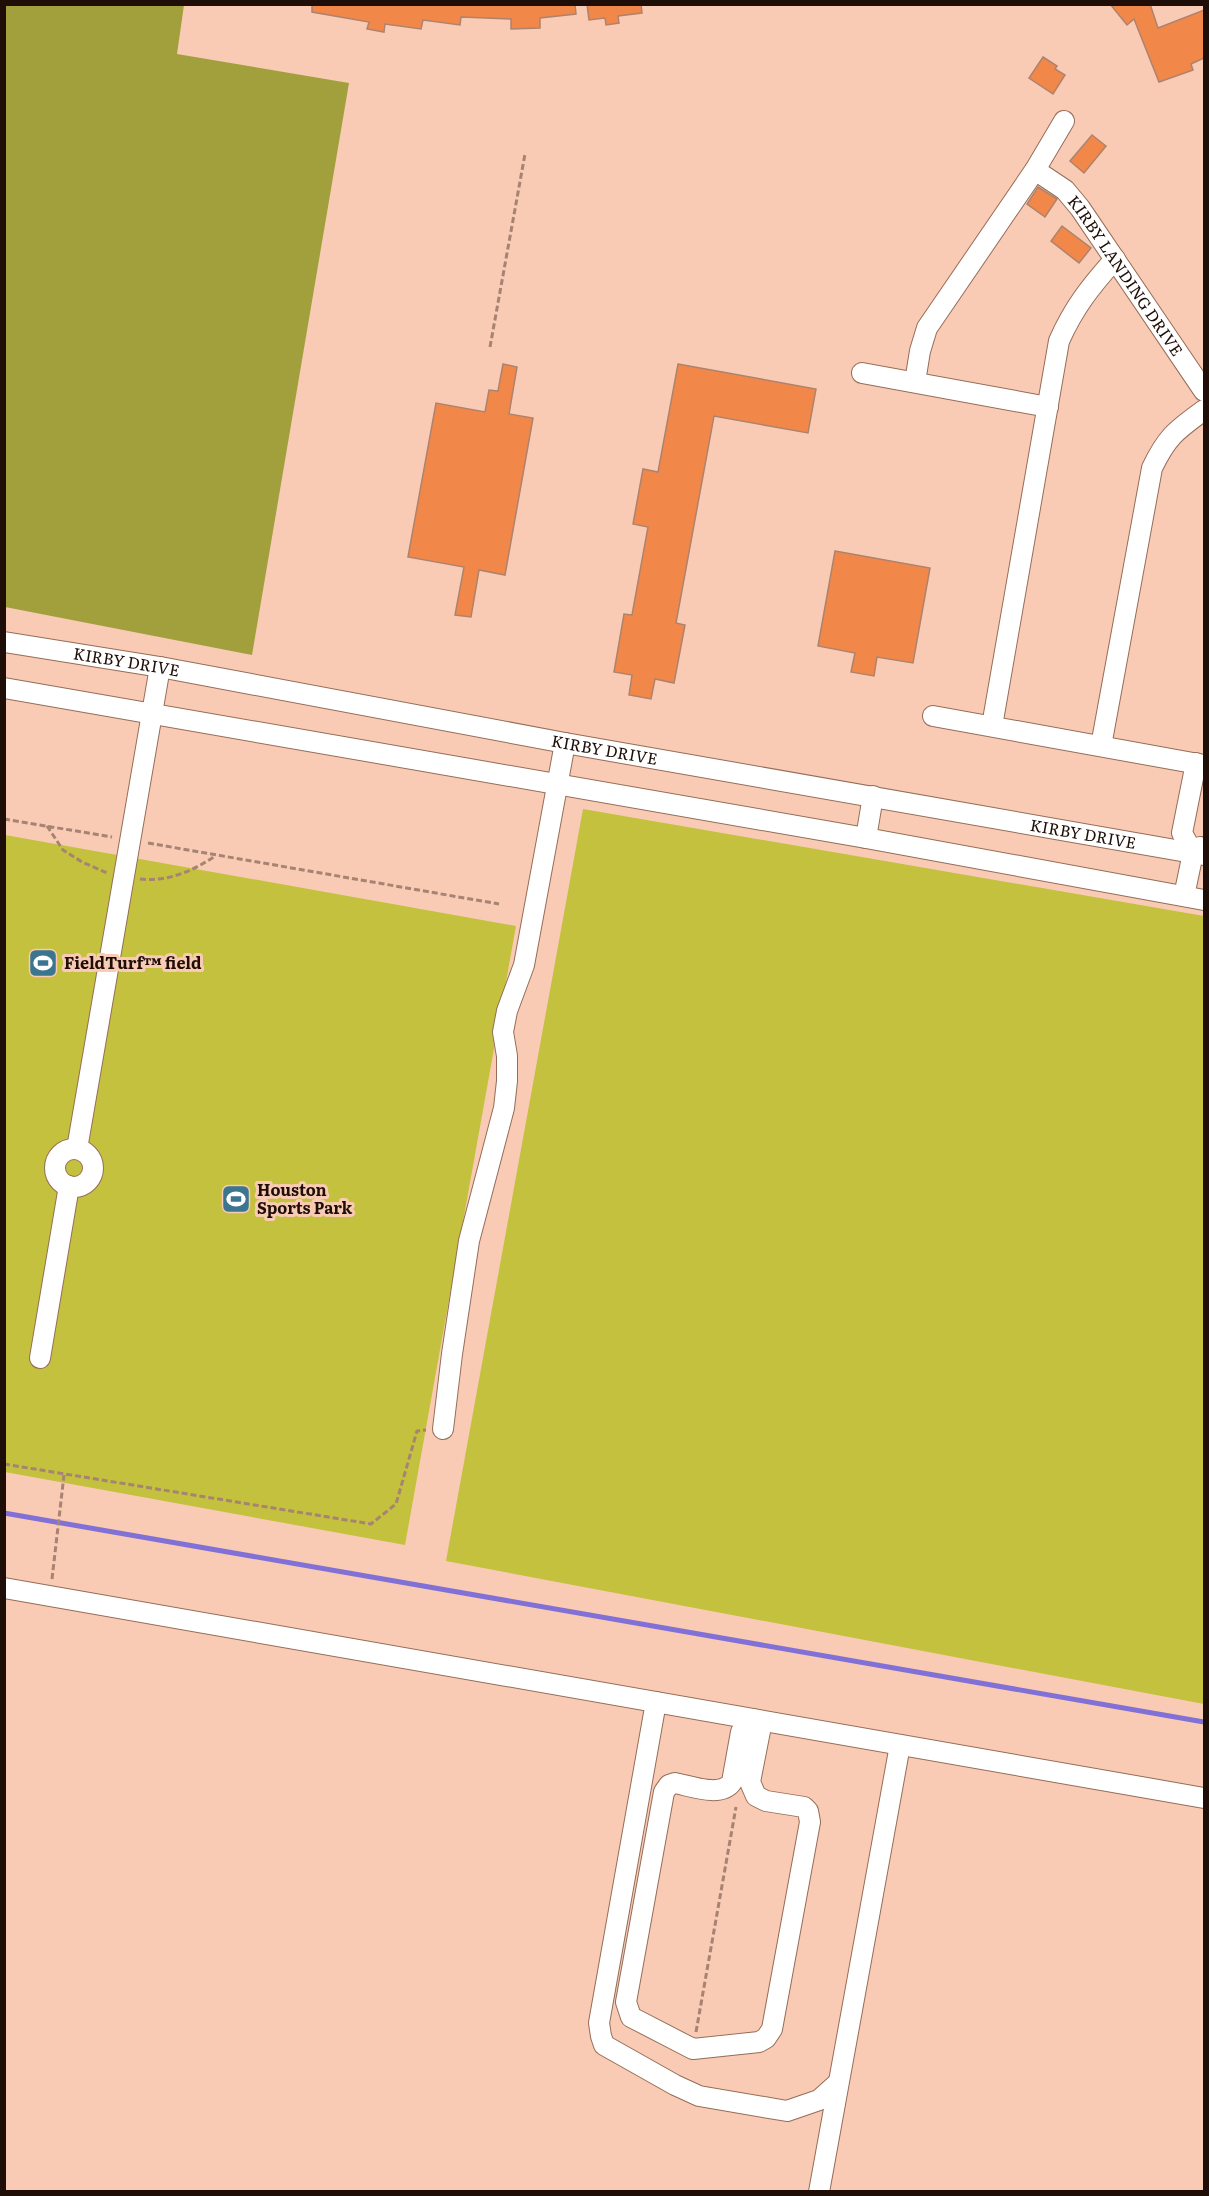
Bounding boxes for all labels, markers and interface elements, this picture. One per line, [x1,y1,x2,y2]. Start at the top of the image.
street label: KIRBY LANDING DRIVE [1063,189,1190,360]
street label: KIRBY DRIVE [72,640,182,681]
street label: KIRBY DRIVE [549,728,659,770]
street label: KIRBY DRIVE [1028,812,1138,854]
sports icon: FieldTurf™ field [27,947,59,979]
place label: FieldTurf™ field [64,950,202,974]
place label: Houston Sports Park [257,1177,353,1219]
sports icon: Houston Sports Park [220,1183,252,1215]

